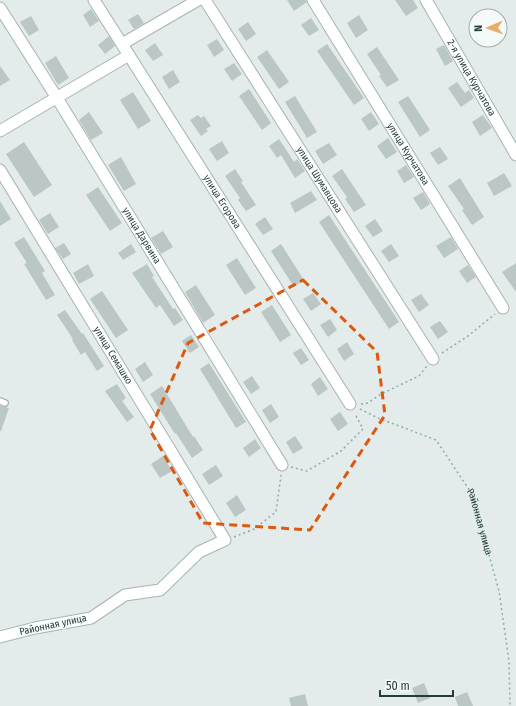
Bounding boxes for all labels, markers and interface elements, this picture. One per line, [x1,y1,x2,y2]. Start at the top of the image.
north arrow [468,8,508,48]
text: N [472,25,485,32]
street label: 2-я улица Курчатова [444,37,498,118]
street label: улица Курчатова [384,121,432,188]
street label: улица Шумавцова [294,144,345,215]
street label: улица Егорова [200,173,243,231]
street label: улица Дарвина [120,205,163,266]
street label: улица Семашко [91,324,135,386]
street label: Районная улица [464,486,495,556]
street label: Районная улица [18,612,88,638]
scale bar [380,672,453,698]
text: 50 m [386,679,410,693]

